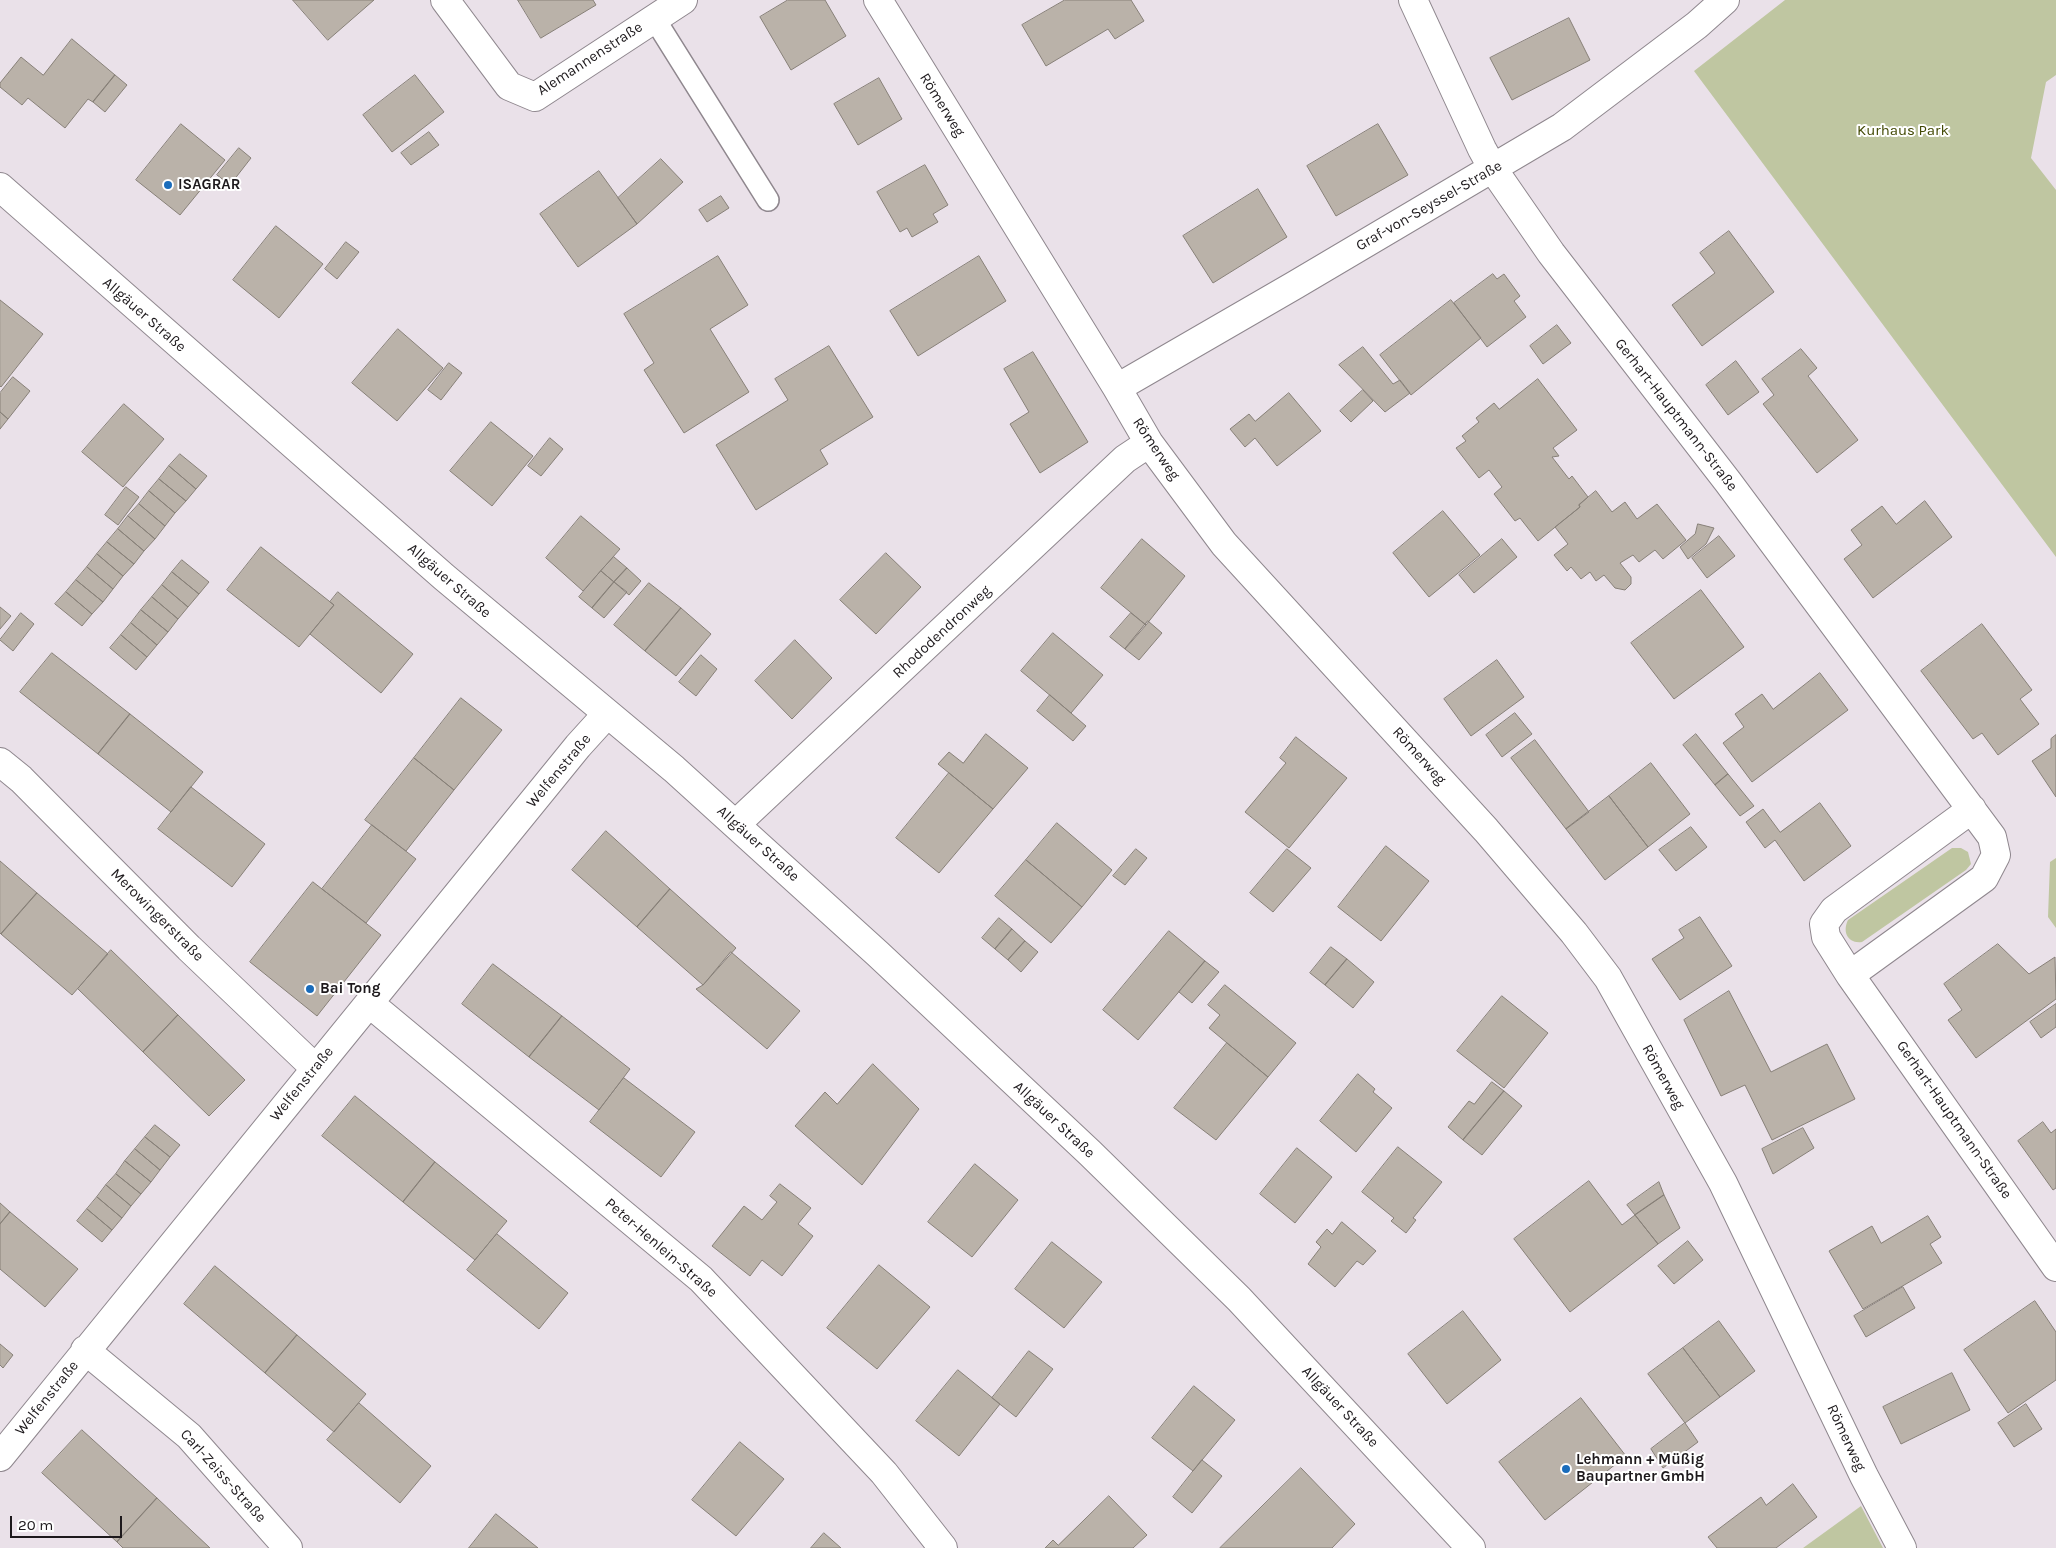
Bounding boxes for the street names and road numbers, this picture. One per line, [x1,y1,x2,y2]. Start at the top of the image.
street label: Alemannenstraße [534,18,646,100]
street label: Römerweg [915,70,969,140]
street label: Graf-von-Seyssel-Straße [1353,157,1505,255]
street label: Allgäuer Straße [99,274,189,356]
street label: Gerhart-Hauptmann-Straße [1611,335,1741,495]
street label: Römerweg [1129,414,1183,484]
street label: Allgäuer Straße [404,540,494,622]
street label: Rhododendronweg [889,582,995,682]
street label: Römerweg [1388,723,1450,789]
street label: Welfenstraße [523,730,595,812]
street label: Allgäuer Straße [713,802,803,886]
street label: Merowingerstraße [107,865,207,965]
street label: Gerhart-Hauptmann-Straße [1892,1037,2016,1203]
street label: Römerweg [1638,1041,1688,1113]
street label: Welfenstraße [266,1043,338,1125]
street label: Allgäuer Straße [1010,1078,1098,1162]
street label: Peter-Henlein-Straße [601,1194,721,1302]
street label: Welfenstraße [11,1357,83,1439]
street label: Allgäuer Straße [1298,1363,1382,1451]
street label: Römerweg [1823,1402,1869,1474]
street label: Carl-Zeiss-Straße [176,1426,270,1526]

